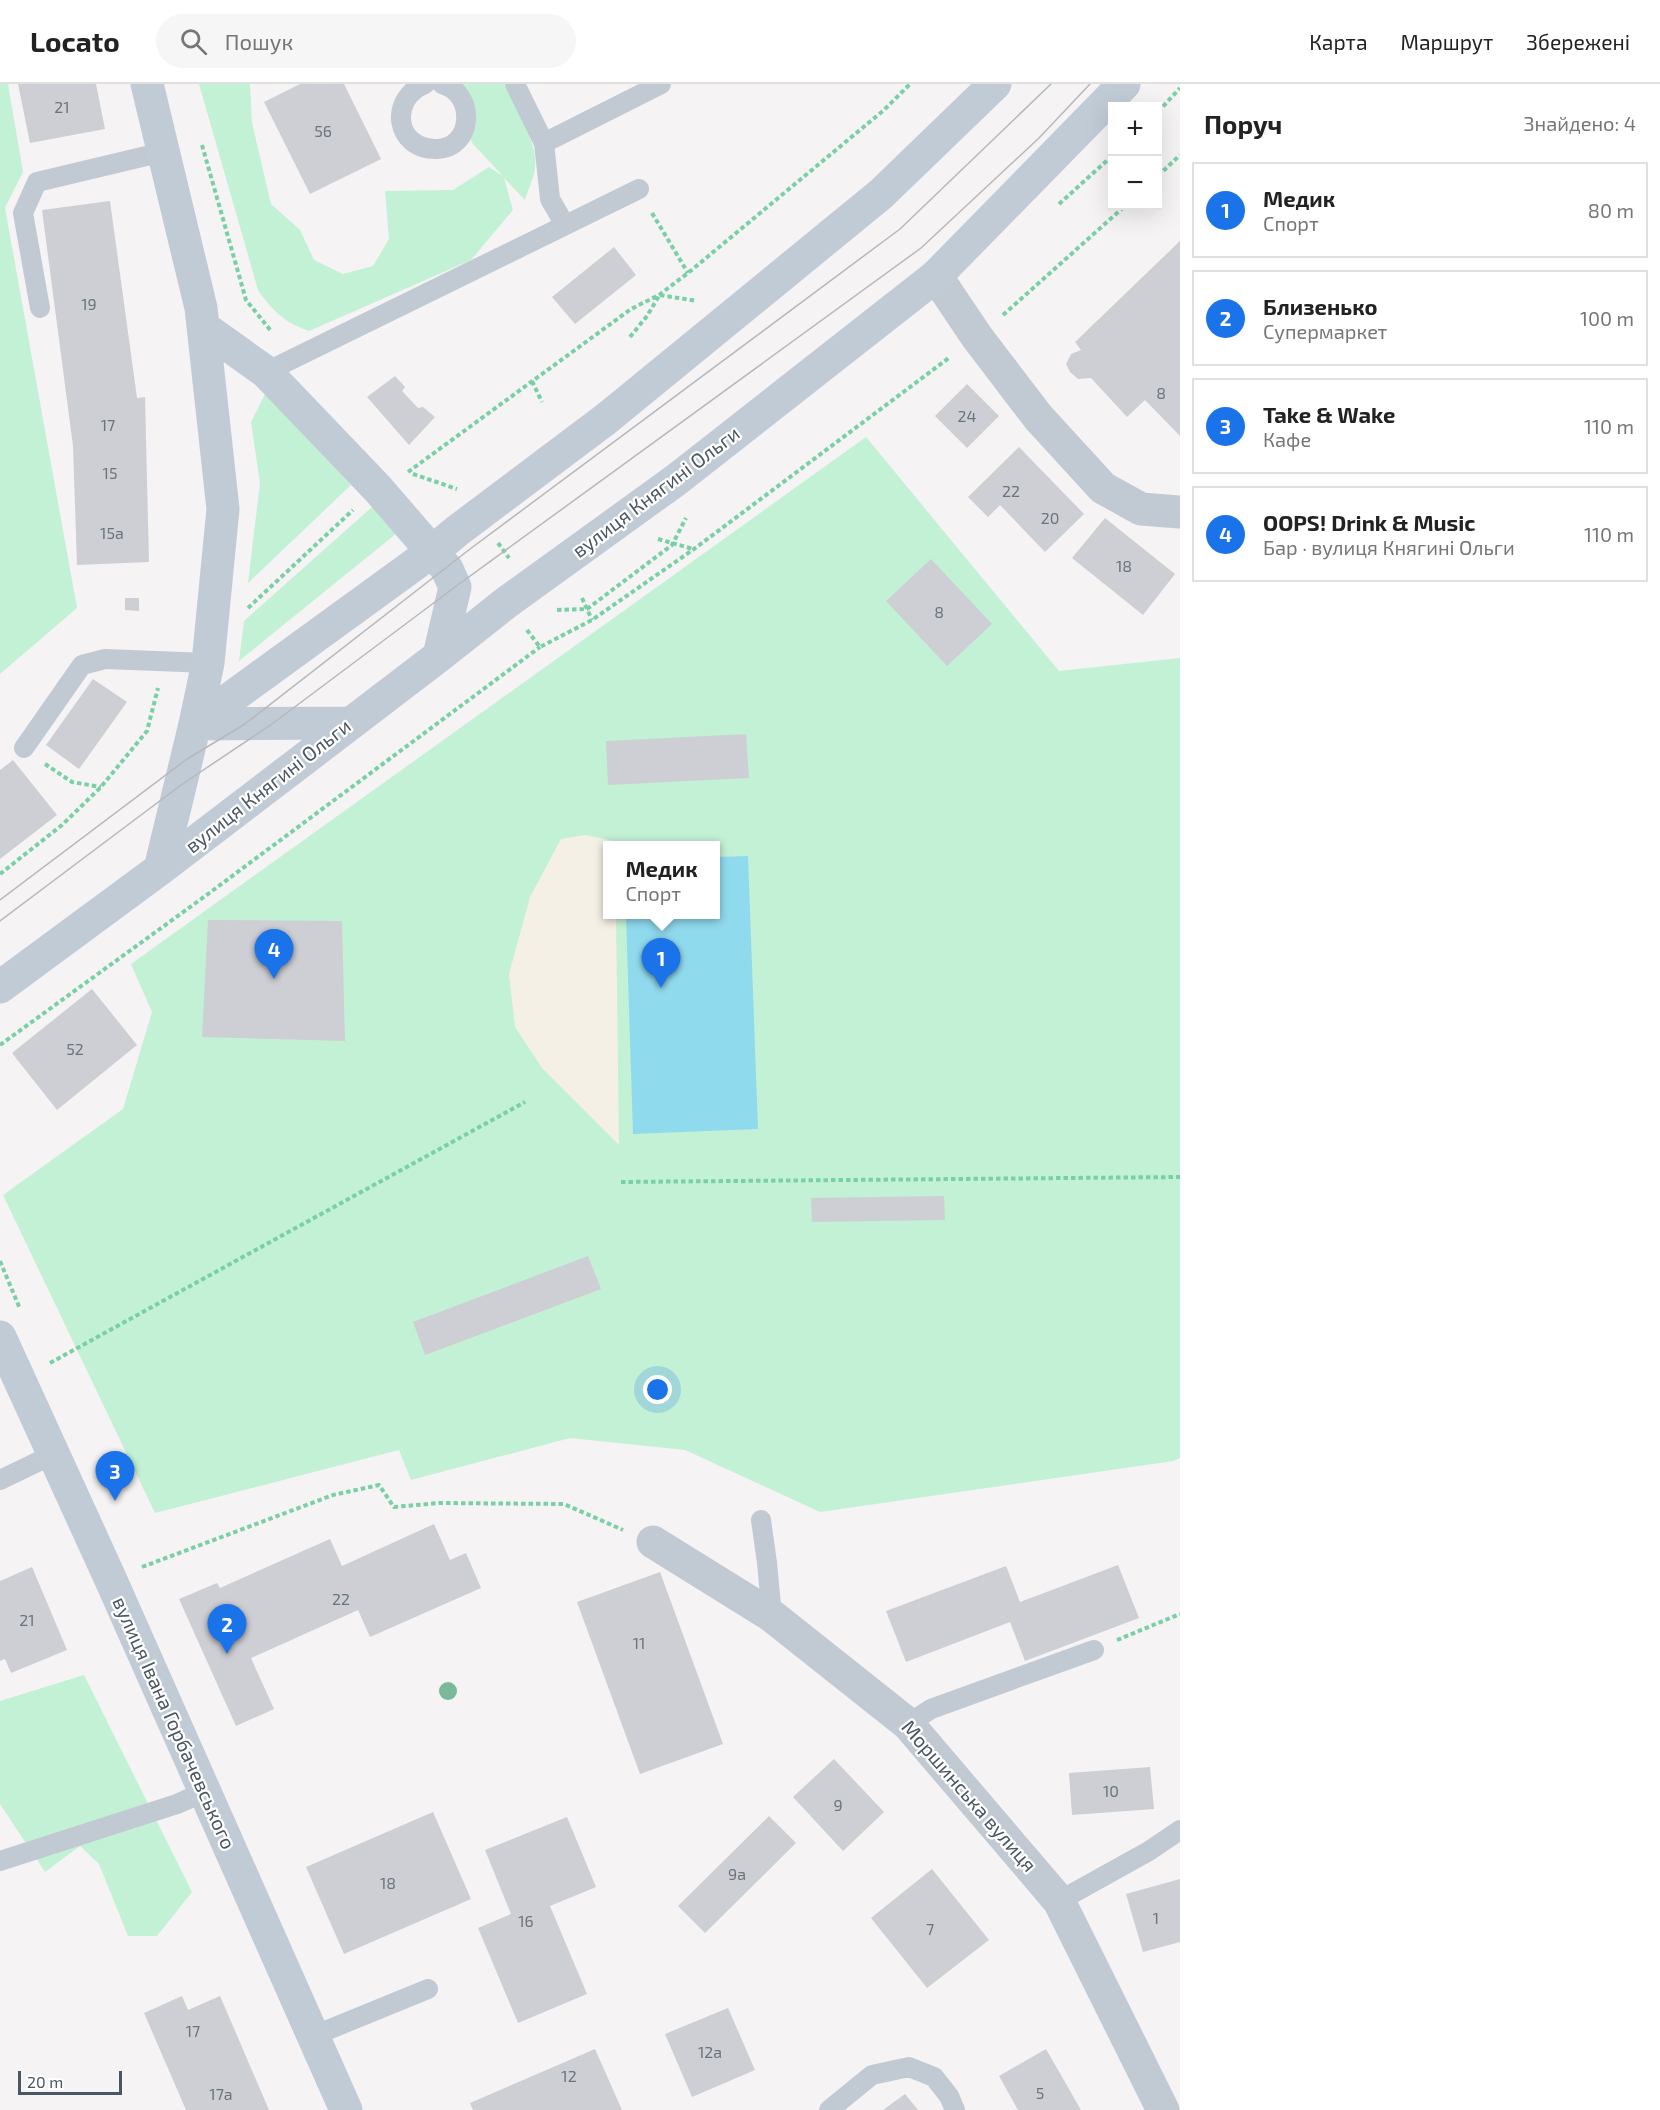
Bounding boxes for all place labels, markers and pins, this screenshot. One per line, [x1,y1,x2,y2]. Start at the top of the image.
pin: 4 [254,930,294,979]
pin: 1 [642,938,680,988]
pin: 3 [96,1452,134,1501]
pin: 2 [208,1604,246,1654]

